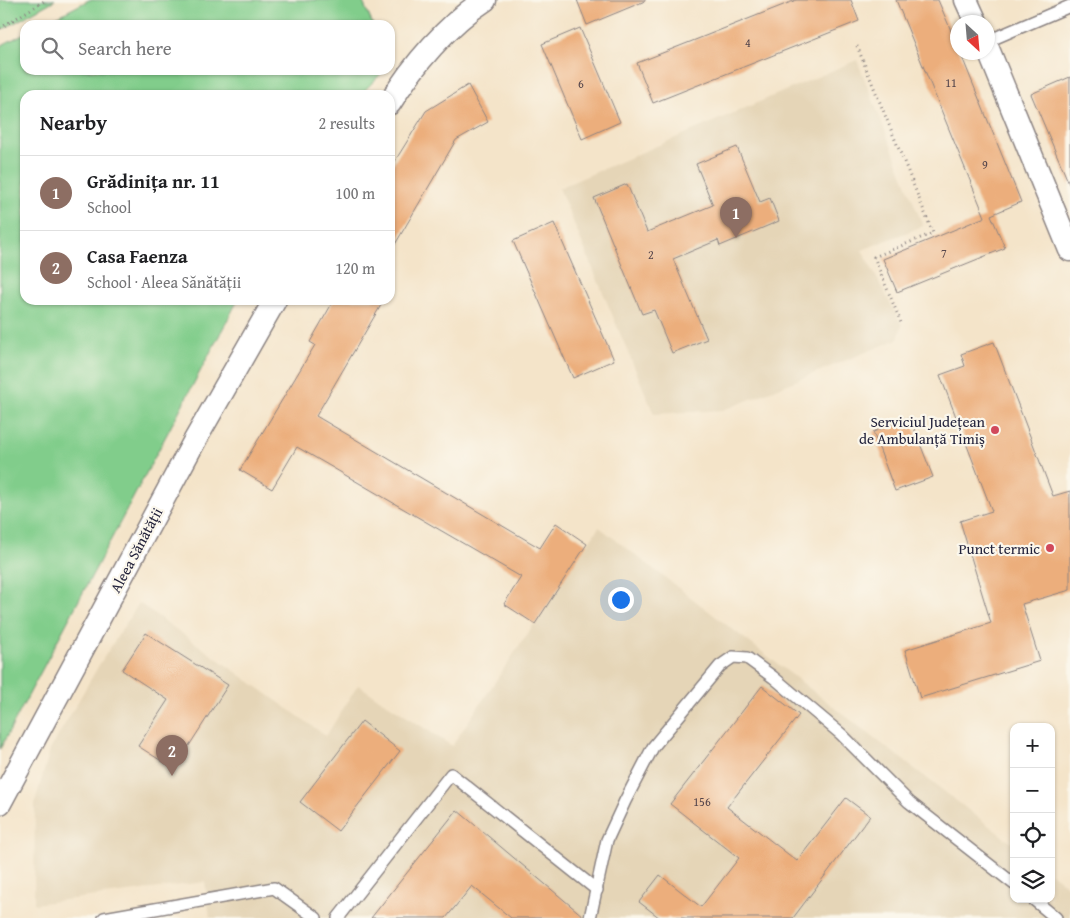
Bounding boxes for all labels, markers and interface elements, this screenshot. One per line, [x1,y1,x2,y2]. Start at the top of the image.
north arrow [950,15,995,60]
search box [20,20,395,75]
icon: search [38,34,66,62]
text: Search here [78,34,172,62]
house number: 4 [745,34,751,51]
house number: 11 [945,74,957,91]
house number: 6 [578,75,584,92]
text: Nearby [40,107,107,138]
text: 2 results [318,111,375,135]
house number: 9 [982,156,988,173]
text: Grădinița nr. 11 [87,167,220,195]
text: 1 [52,181,60,205]
text: 100 m [335,181,375,205]
text: School [87,195,131,219]
pin: 1 [720,197,752,238]
text: Casa Faenza [87,242,188,270]
house number: 7 [941,245,947,262]
house number: 2 [648,246,654,263]
text: 2 [52,256,60,280]
text: 120 m [335,256,375,280]
text: School · Aleea Sănătății [87,270,241,294]
place label: Serviciul Județean de Ambulanță Timiș [859,411,986,449]
marker: Serviciul Județean de Ambulanță Timiș [989,424,1001,436]
street label: Aleea Sănătății [105,504,167,596]
place label: Punct termic [959,538,1040,559]
marker: Punct termic [1044,542,1056,554]
your location [608,587,634,613]
map controls [1010,723,1055,903]
button: + [1010,723,1055,768]
pin: 2 [156,735,188,776]
button: − [1010,768,1055,813]
house number: 156 [693,793,711,810]
button: locate [1010,813,1055,858]
button: layers [1010,858,1055,903]

